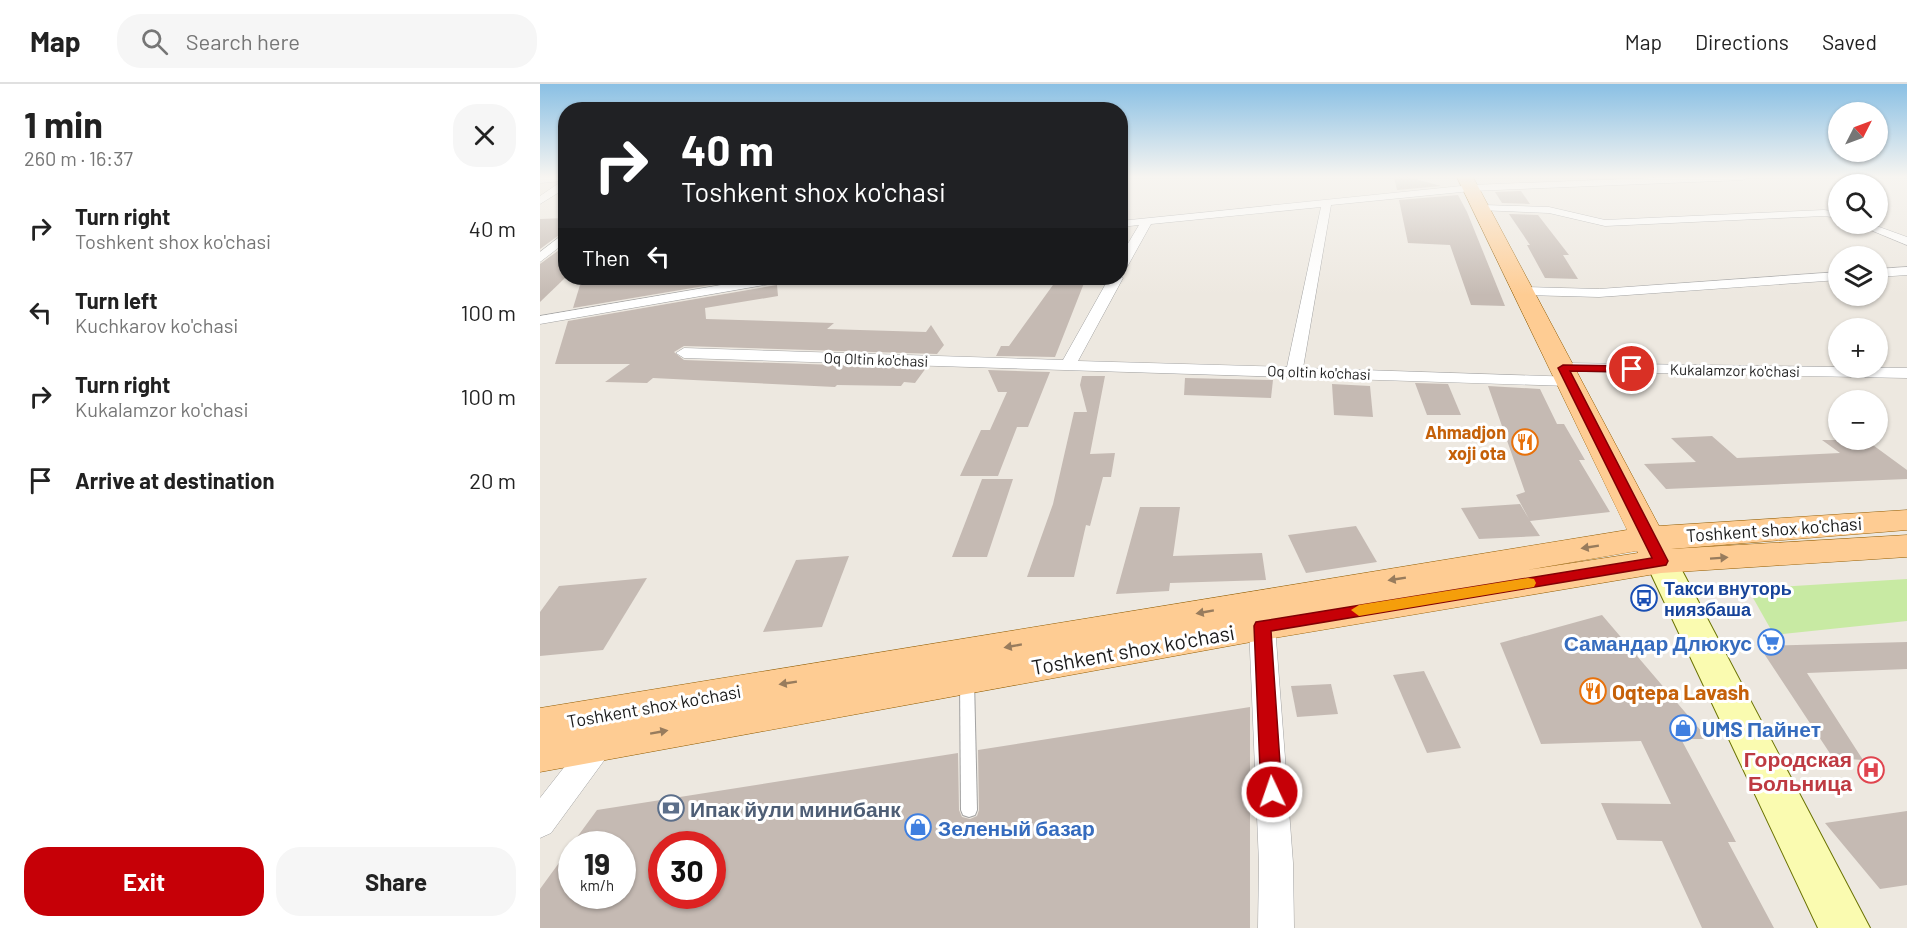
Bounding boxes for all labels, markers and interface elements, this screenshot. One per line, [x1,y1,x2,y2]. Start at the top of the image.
search box [117,14,537,68]
text: Map [30,24,81,58]
icon: search [138,25,171,58]
text: Search here [186,28,300,54]
text: Map [1625,29,1662,54]
text: Directions [1695,29,1789,54]
text: Saved [1822,29,1877,54]
text: 1 min [24,102,103,145]
north arrow [1828,102,1888,162]
map controls [1828,102,1888,450]
button: close [453,104,516,167]
text: 40 m [681,124,774,174]
icon: right [582,126,660,204]
text: 260 m · 16:37 [24,146,133,170]
button: search [1828,174,1888,234]
text: Toshkent shox ko'chasi [681,175,946,207]
text: Turn right [75,203,170,229]
icon: right [24,212,57,245]
text: 40 m [469,215,516,241]
text: Toshkent shox ko'chasi [75,229,271,253]
icon: left [642,240,675,273]
text: Then [582,244,630,270]
button: layers [1828,246,1888,306]
text: Turn left [75,287,158,313]
icon: left [24,296,57,329]
text: 100 m [461,299,516,325]
text: Kuchkarov ko'chasi [75,313,238,337]
button: + [1828,318,1888,378]
pin [1606,343,1657,394]
street label: Oq Oltin ko'chasi [823,348,929,370]
icon: arrive [1615,352,1648,385]
street label: Kukalamzor ko'chasi [1670,360,1800,380]
street label: Oq oltin ko'chasi [1267,361,1371,383]
text: Turn right [75,371,170,397]
icon: right [24,380,57,413]
text: 100 m [461,383,516,409]
button: − [1828,390,1888,450]
text: Kukalamzor ko'chasi [75,397,249,421]
place label: Ahmadjon xoji ota [1425,421,1506,464]
restaurant icon: Ahmadjon xoji ota [1510,427,1540,457]
icon: arrive [24,464,57,497]
text: Arrive at destination [75,467,274,493]
text: 20 m [469,467,516,493]
street label: Toshkent shox ko'chasi [1685,512,1863,546]
one-way arrow [1580,543,1599,552]
one-way arrow [1710,553,1729,562]
one-way arrow [1388,575,1407,584]
place label: Такси внуторь ниязбаша [1664,577,1792,620]
bus stop icon: Такси внуторь ниязбаша [1629,583,1659,613]
one-way arrow [1195,607,1214,616]
street label: Toshkent shox ko'chasi [1029,619,1237,679]
supermarket icon: Самандар Длюкус [1756,627,1786,657]
place label: Самандар Длюкус [1564,630,1752,655]
one-way arrow [1003,642,1022,651]
restaurant icon: Oqtepa Lavash [1578,676,1608,706]
one-way arrow [779,679,798,688]
place label: Oqtepa Lavash [1612,679,1750,704]
street label: Toshkent shox ko'chasi [565,680,743,732]
shop icon: UMS Пайнет [1668,713,1698,743]
place label: UMS Пайнет [1702,716,1821,741]
one-way arrow [650,727,669,736]
place label: Городская Больница [1744,746,1852,795]
hospital icon: Городская Больница [1856,755,1886,785]
position arrow [1240,760,1304,824]
bank icon: Ипак йули минибанк [656,793,686,823]
place label: Ипак йули минибанк [690,796,901,821]
shop icon: Зеленый базар [903,812,933,842]
place label: Зеленый базар [938,815,1095,840]
speed limit sign: 30 [648,831,726,909]
text: 19 [584,845,610,881]
button: Exit [24,847,264,916]
button: Share [276,847,516,916]
text: km/h [580,876,614,894]

